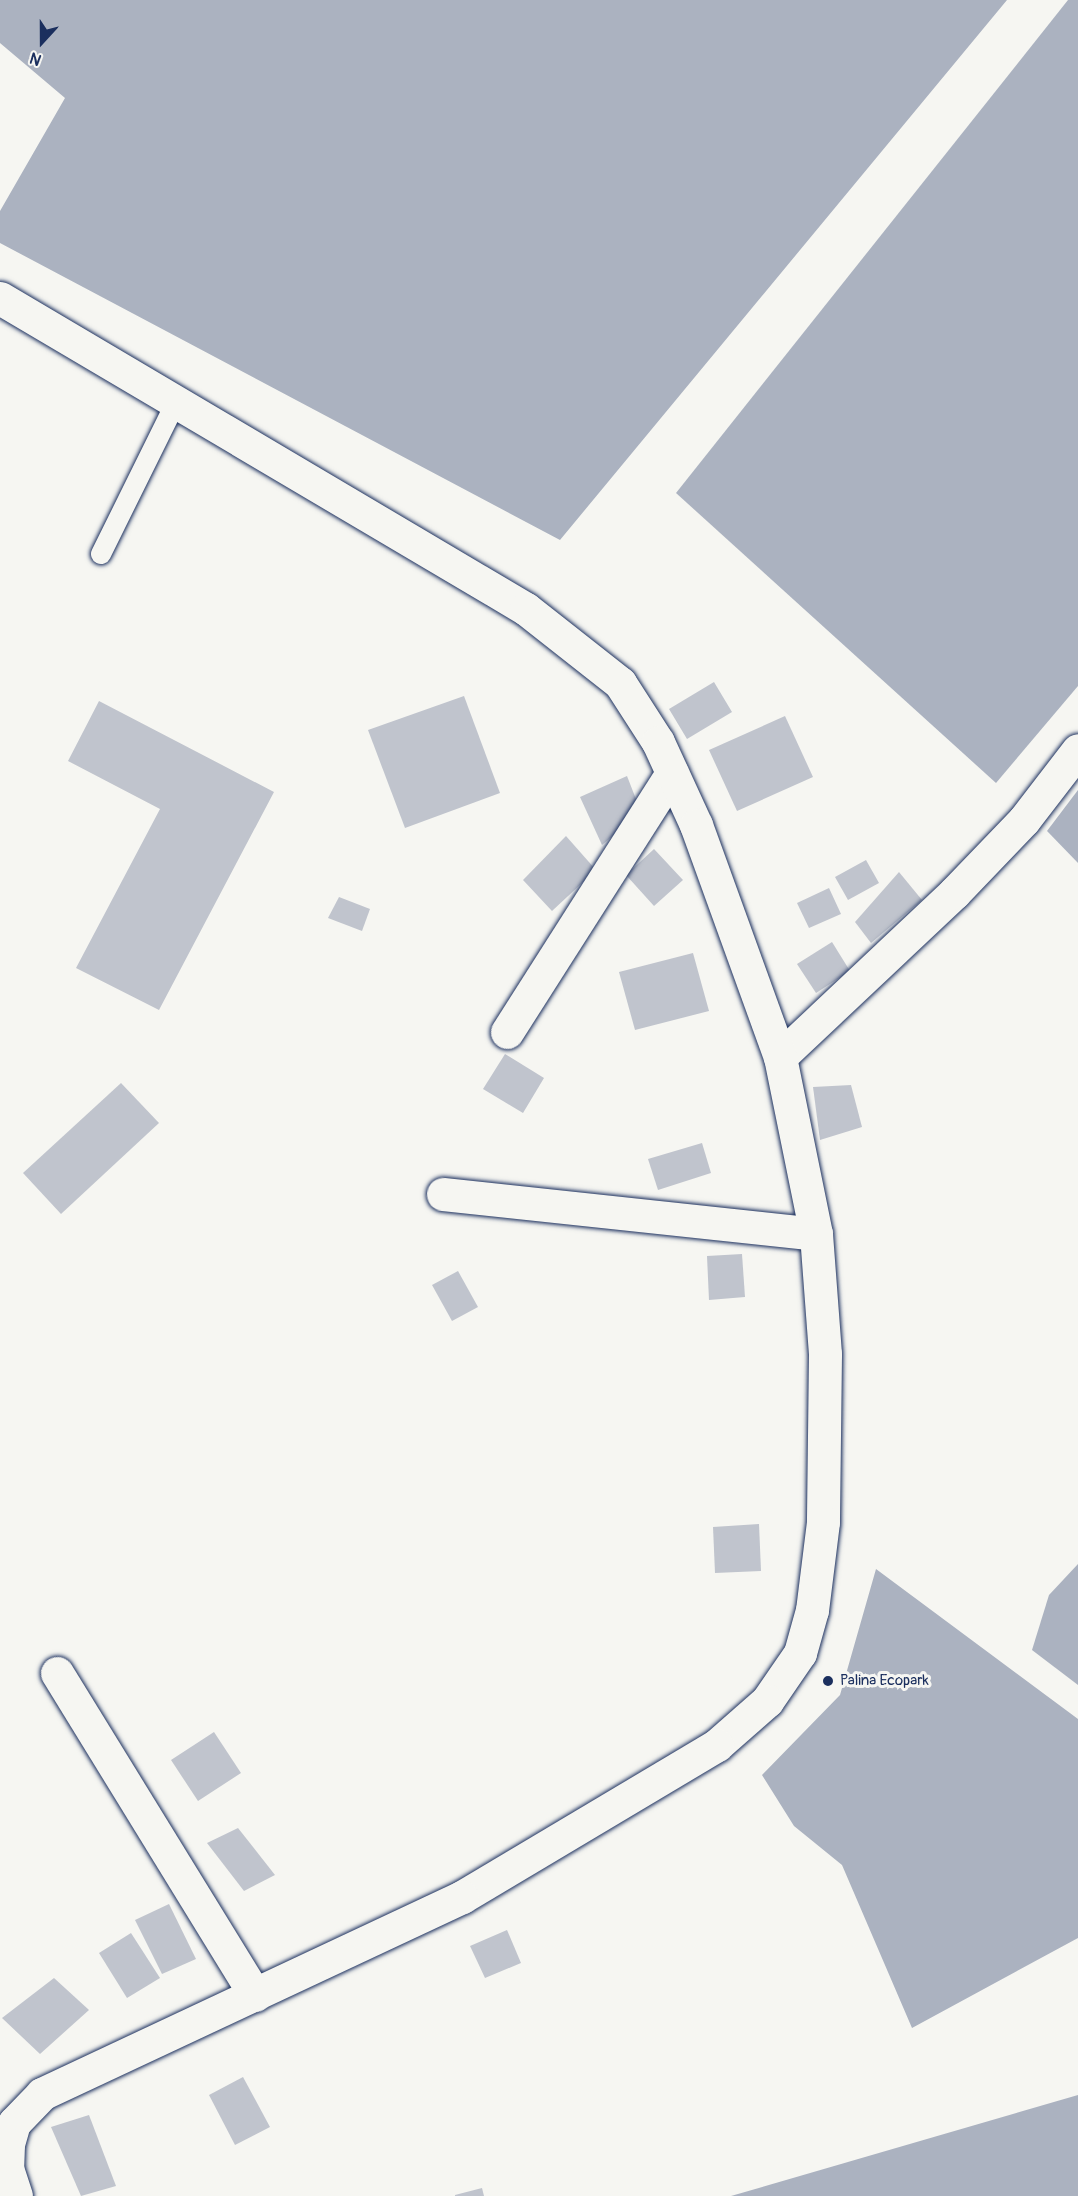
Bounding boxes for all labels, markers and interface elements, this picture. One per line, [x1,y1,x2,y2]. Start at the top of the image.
north arrow [12,12,72,72]
text: N [27,48,44,70]
place label: Palina Ecopark [840,1672,929,1690]
marker: Palina Ecopark [821,1674,835,1688]

